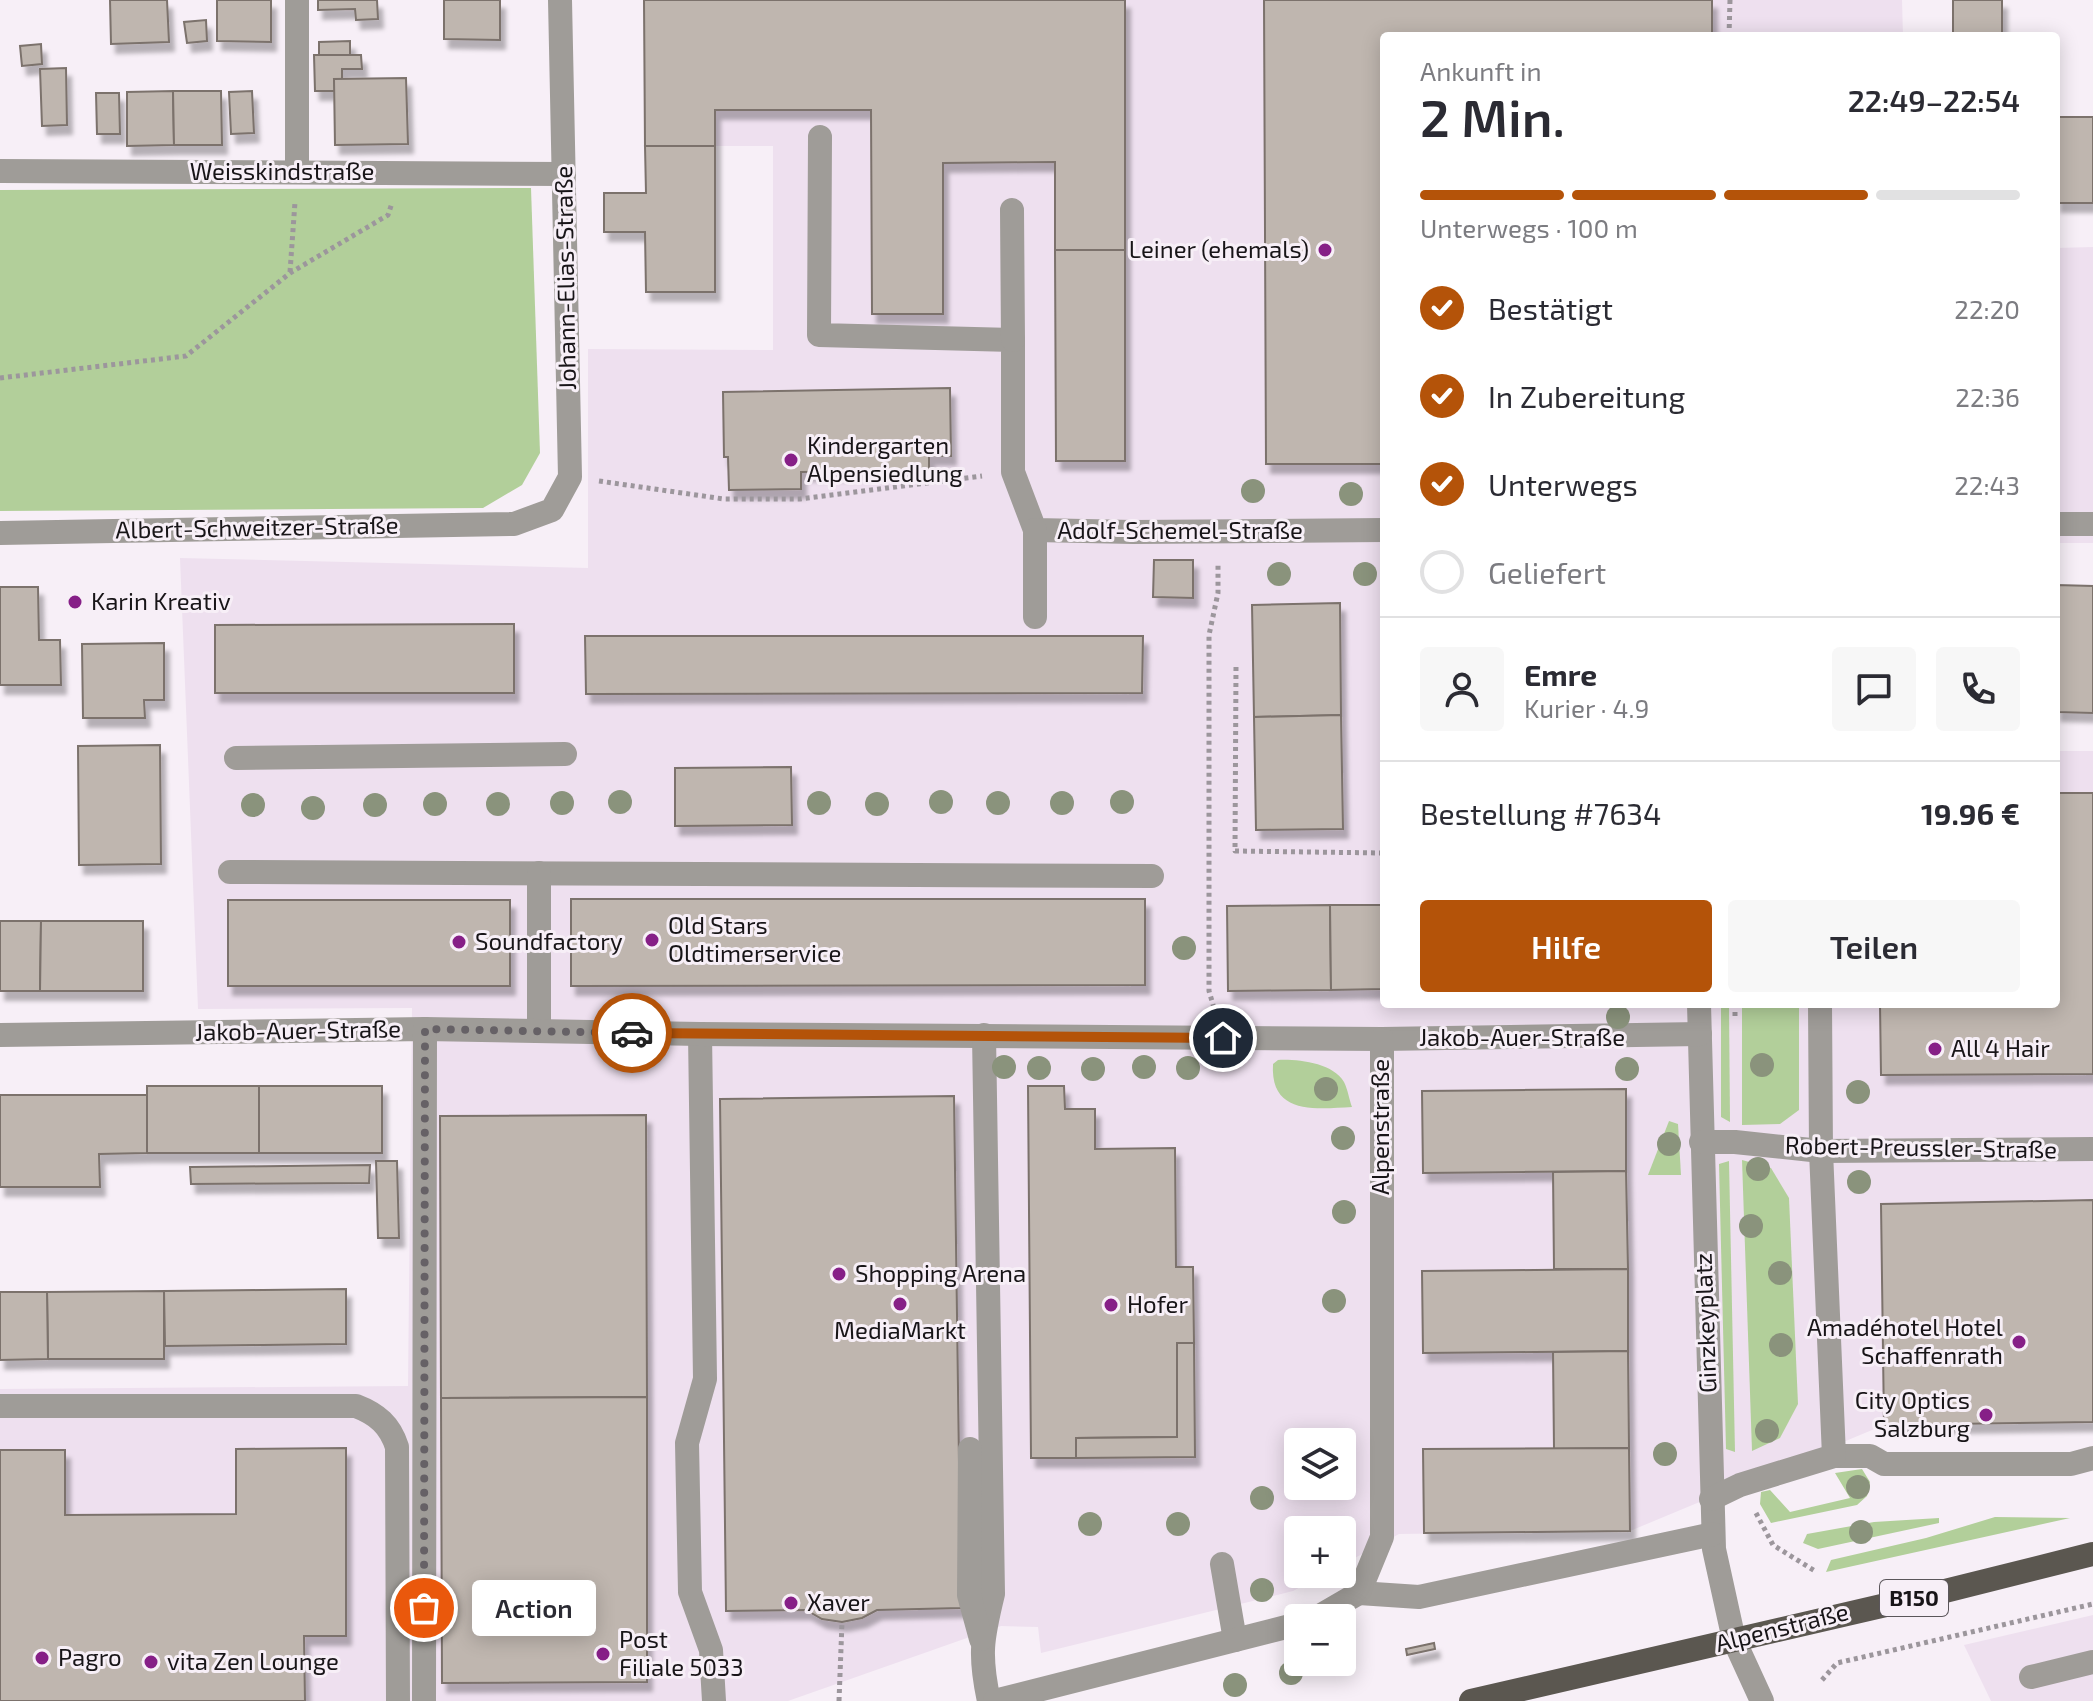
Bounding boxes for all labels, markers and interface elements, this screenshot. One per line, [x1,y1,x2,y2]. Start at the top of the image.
text: Ankunft in [1420,55,1542,86]
text: 22:49–22:54 [1848,82,2020,118]
text: 2 Min. [1420,85,1565,147]
street label: Weisskindstraße [190,156,374,185]
street label: Johann-Elias-Straße [548,166,581,390]
text: Unterwegs · 100 m [1420,212,1638,243]
place label: Leiner (ehemals) [1129,234,1309,263]
marker: Leiner (ehemals) [1316,241,1334,259]
icon: check [1420,286,1464,330]
text: Bestätigt [1488,290,1613,326]
text: 22:20 [1954,293,2020,324]
icon: check [1420,374,1464,418]
text: In Zubereitung [1488,378,1685,414]
text: 22:36 [1955,381,2020,412]
place label: Kindergarten Alpensiedlung [807,430,963,487]
marker: Kindergarten Alpensiedlung [782,451,800,469]
icon: check [1420,462,1464,506]
text: Unterwegs [1488,466,1638,502]
text: 22:43 [1954,469,2020,500]
street label: Albert-Schweitzer-Straße [115,510,399,543]
street label: Adolf-Schemel-Straße [1057,515,1303,544]
text: Geliefert [1488,554,1606,590]
place label: Karin Kreativ [91,586,231,615]
marker: Karin Kreativ [66,593,84,611]
button: person [1420,647,1504,731]
button: chat [1832,647,1916,731]
button: phone [1936,647,2020,731]
text: Emre [1524,656,1597,692]
text: Kurier · 4.9 [1524,692,1649,723]
text: Bestellung #7634 [1420,795,1661,831]
text: 19.96 € [1921,795,2020,831]
button: Hilfe [1420,900,1712,992]
button: Teilen [1728,900,2020,992]
place label: Old Stars Oldtimerservice [668,910,841,967]
place label: Soundfactory [475,926,623,955]
marker: Old Stars Oldtimerservice [643,931,661,949]
marker: Soundfactory [450,933,468,951]
courier [592,993,672,1073]
pin [1189,1004,1257,1072]
icon: car [610,1011,654,1055]
street label: Jakob-Auer-Straße [195,1013,401,1046]
icon: home [1201,1016,1245,1060]
street label: Jakob-Auer-Straße [1419,1022,1625,1051]
place label: All 4 Hair [1951,1033,2050,1062]
marker: All 4 Hair [1926,1040,1944,1058]
street label: Alpenstraße [1365,1059,1394,1195]
street label: Robert-Preussler-Straße [1785,1130,2057,1163]
street label: Ginzkeyplatz [1688,1252,1721,1394]
place label: Shopping Arena [855,1258,1026,1287]
marker: Shopping Arena [830,1265,848,1283]
place label: Hofer [1127,1289,1188,1318]
marker: MediaMarkt [891,1295,909,1313]
marker: Hofer [1102,1296,1120,1314]
place label: Amadéhotel Hotel Schaffenrath [1807,1312,2003,1369]
place label: MediaMarkt [834,1315,966,1344]
marker: Amadéhotel Hotel Schaffenrath [2010,1333,2028,1351]
place label: City Optics Salzburg [1855,1385,1970,1442]
marker: City Optics Salzburg [1977,1406,1995,1424]
map controls [1284,1428,1356,1676]
button: layers [1284,1428,1356,1500]
button: + [1284,1516,1356,1588]
pin [390,1574,458,1642]
callout: Action [472,1580,596,1636]
road number: B150 [1880,1580,1948,1616]
icon: bag [402,1586,446,1630]
place label: Xaver [807,1587,870,1616]
text: Action [495,1592,573,1623]
marker: Xaver [782,1594,800,1612]
street label: Alpenstraße [1712,1596,1851,1657]
button: − [1284,1604,1356,1676]
place label: Post Filiale 5033 [619,1624,744,1681]
place label: Pagro [58,1642,122,1671]
marker: Post Filiale 5033 [594,1645,612,1663]
place label: vita Zen Lounge [167,1646,339,1675]
marker: Pagro [33,1649,51,1667]
marker: vita Zen Lounge [142,1653,160,1671]

